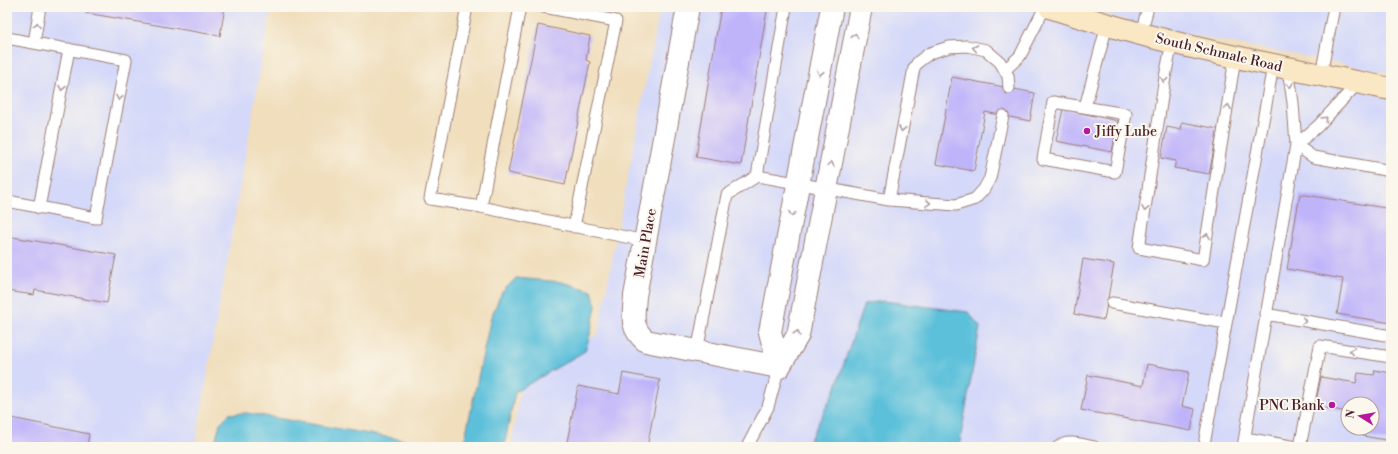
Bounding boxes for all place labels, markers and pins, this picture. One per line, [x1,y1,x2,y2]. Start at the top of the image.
place label: Jiffy Lube [1094,123,1157,141]
marker: Jiffy Lube [1082,126,1092,136]
place label: PNC Bank [1259,397,1325,415]
marker: PNC Bank [1327,400,1337,410]

